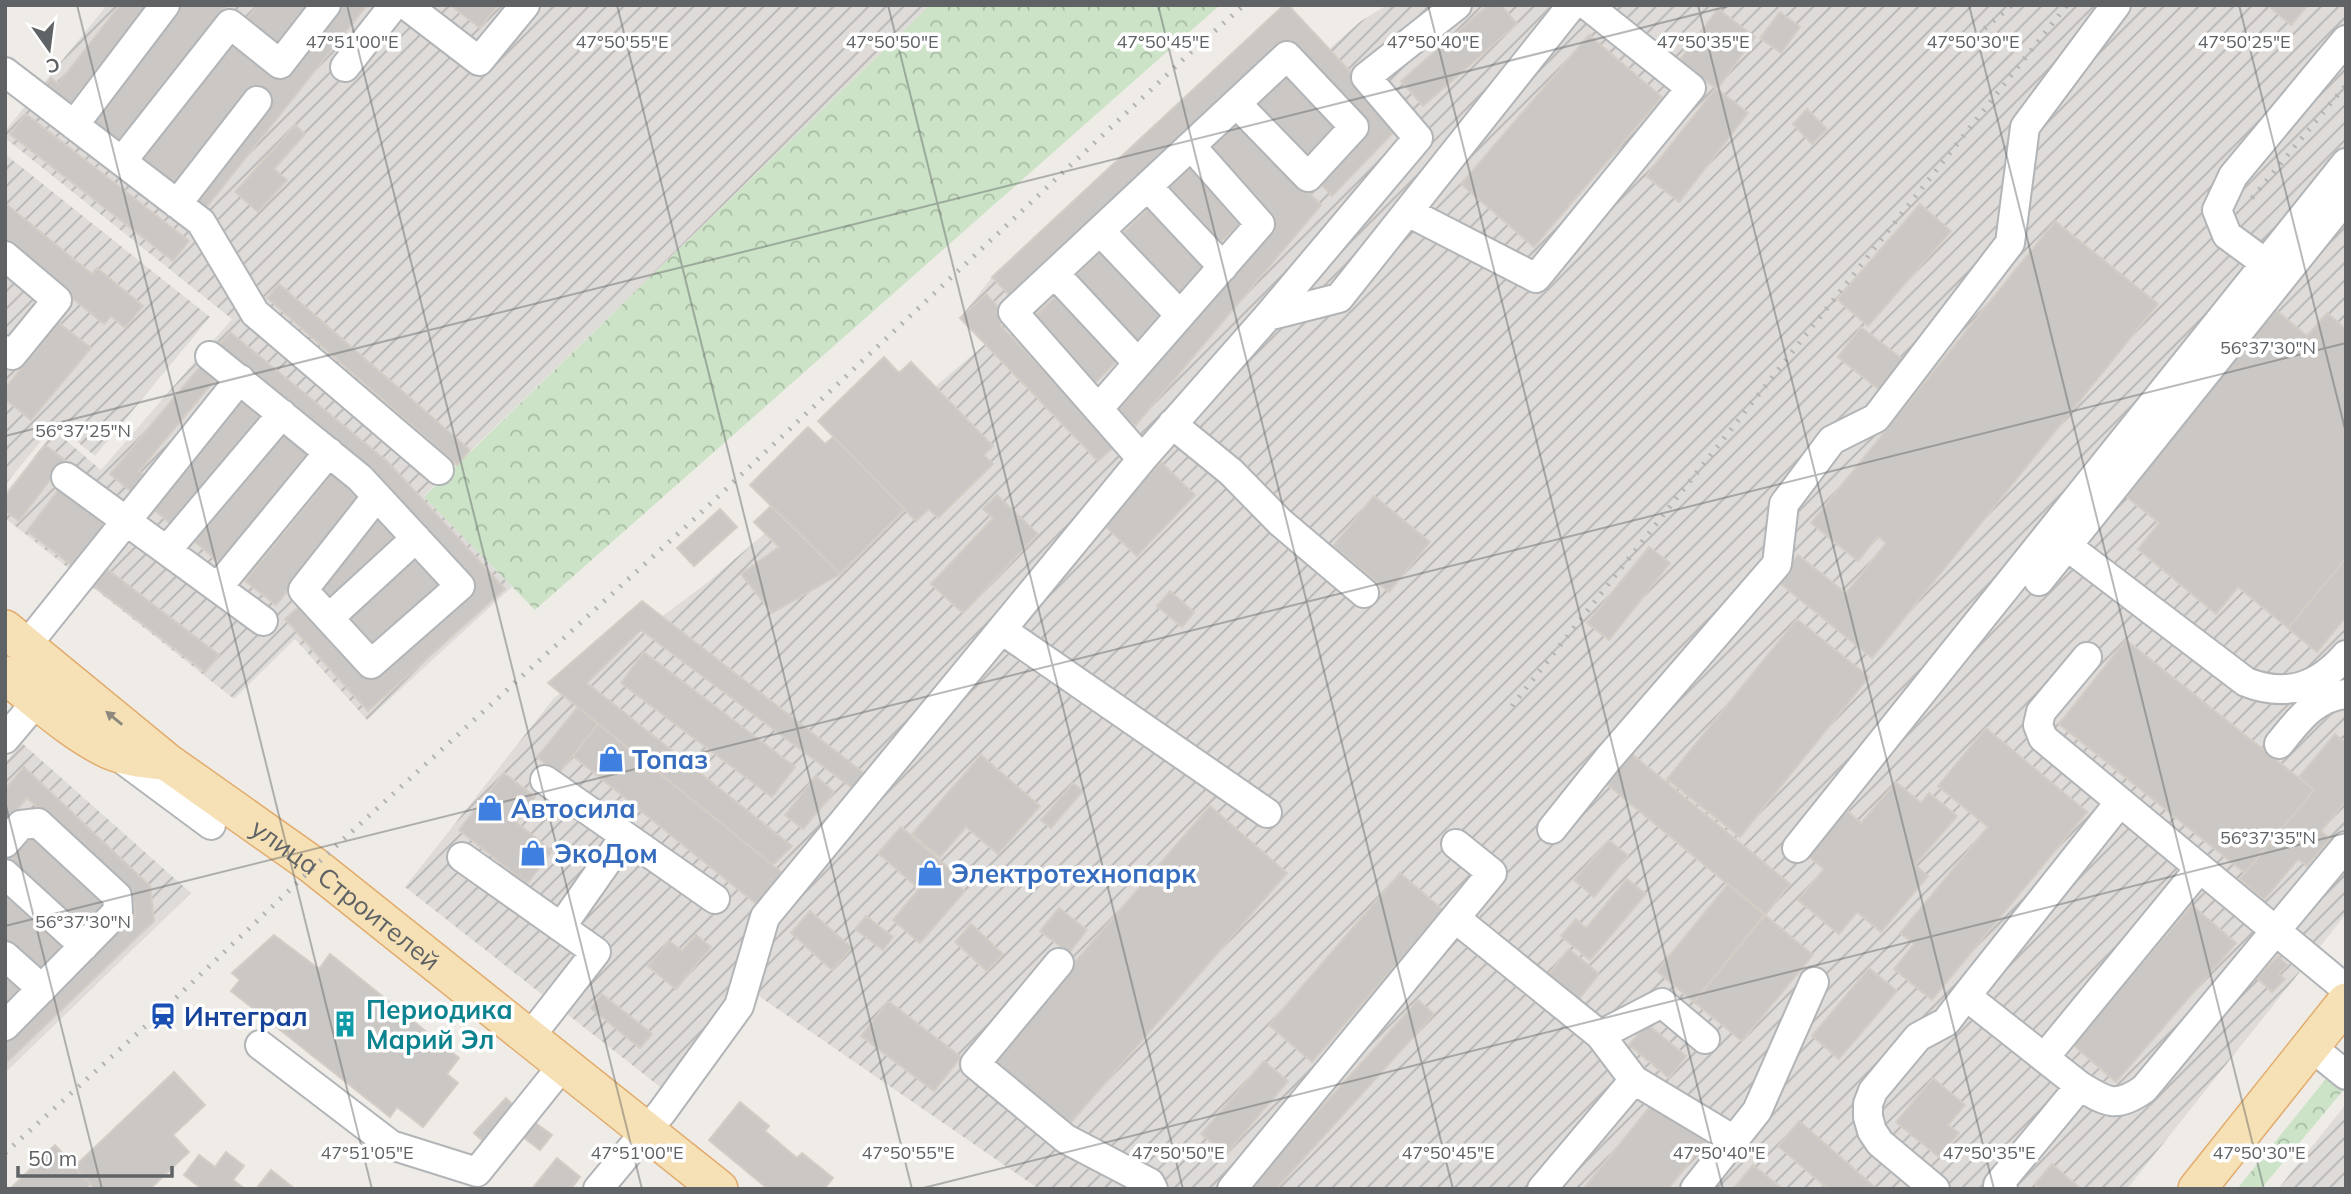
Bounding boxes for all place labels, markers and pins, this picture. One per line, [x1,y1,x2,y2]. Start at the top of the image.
place label: Топаз [632,743,708,776]
shop icon: Топаз [596,744,626,774]
place label: Автосила [511,792,636,825]
shop icon: Автосила [475,793,505,823]
place label: ЭкоДом [554,837,658,870]
shop icon: ЭкоДом [518,838,548,868]
place label: Электротехнопарк [951,857,1196,890]
shop icon: Электротехнопарк [915,858,945,888]
place label: Периодика Марий Эл [366,993,513,1056]
place label: Интеграл [184,1000,308,1033]
station icon: Интеграл [148,1001,178,1031]
building icon: Периодика Марий Эл [330,1009,360,1039]

